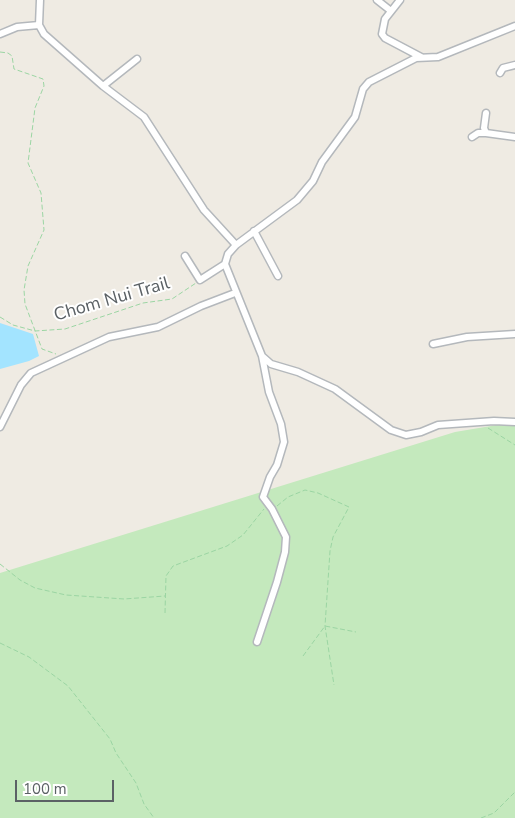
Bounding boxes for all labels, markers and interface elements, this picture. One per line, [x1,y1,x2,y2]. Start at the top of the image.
street label: Chom Nui Trail [52,273,172,327]
scale bar [18,770,116,802]
text: 100 m [23,779,67,799]

